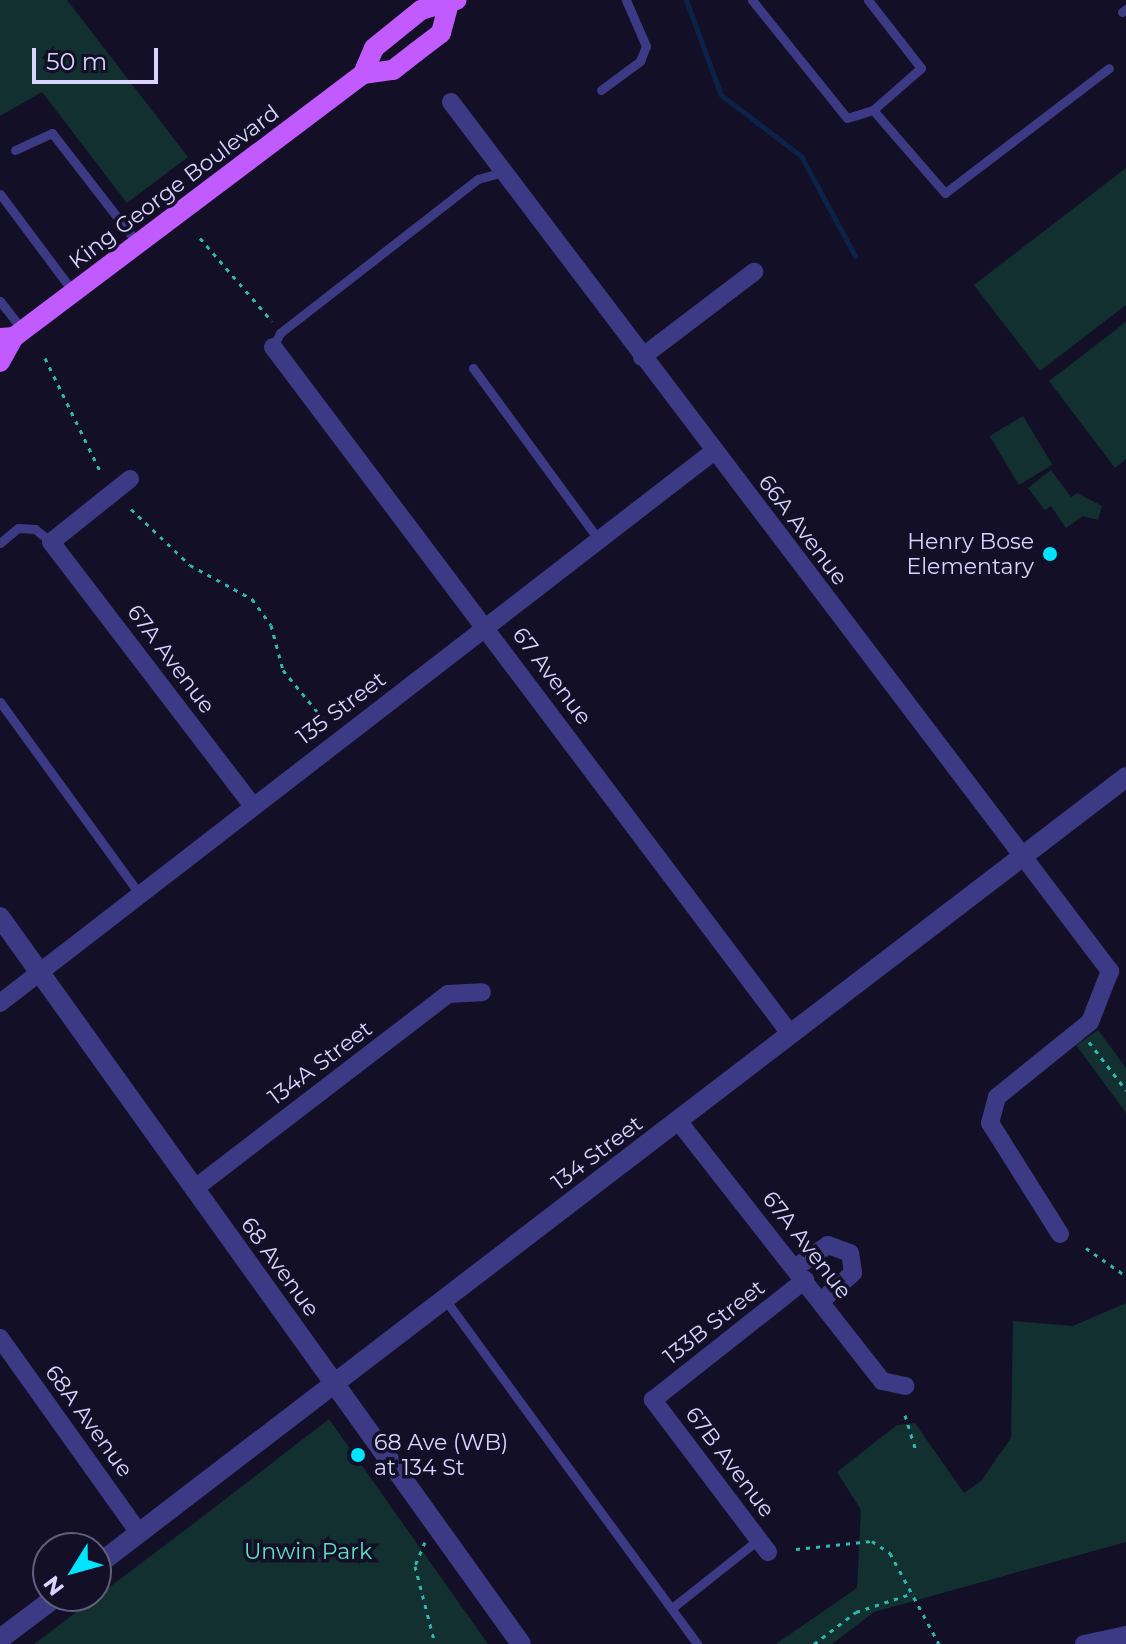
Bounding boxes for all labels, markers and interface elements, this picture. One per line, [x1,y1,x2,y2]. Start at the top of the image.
scale bar [36,32,162,82]
text: 50 m [46,47,107,76]
street label: King George Boulevard [64,99,284,275]
street label: 66A Avenue [753,470,853,590]
place label: Henry Bose Elementary [906,528,1034,580]
marker: Henry Bose Elementary [1041,545,1059,563]
street label: 67A Avenue [122,599,220,719]
street label: 67 Avenue [507,622,597,730]
street label: 135 Street [291,666,391,750]
street label: 134A Street [263,1015,377,1111]
street label: 134 Street [546,1110,648,1196]
street label: 67A Avenue [757,1186,857,1304]
street label: 68 Avenue [235,1212,325,1322]
street label: 133B Street [658,1274,770,1370]
street label: 68A Avenue [40,1360,138,1482]
street label: 67B Avenue [680,1402,780,1522]
place label: 68 Ave (WB) at 134 St [374,1429,508,1480]
marker: 68 Ave (WB) at 134 St [349,1446,367,1464]
north arrow [32,1532,112,1612]
park label: Unwin Park [244,1539,372,1565]
text: N [38,1570,70,1601]

